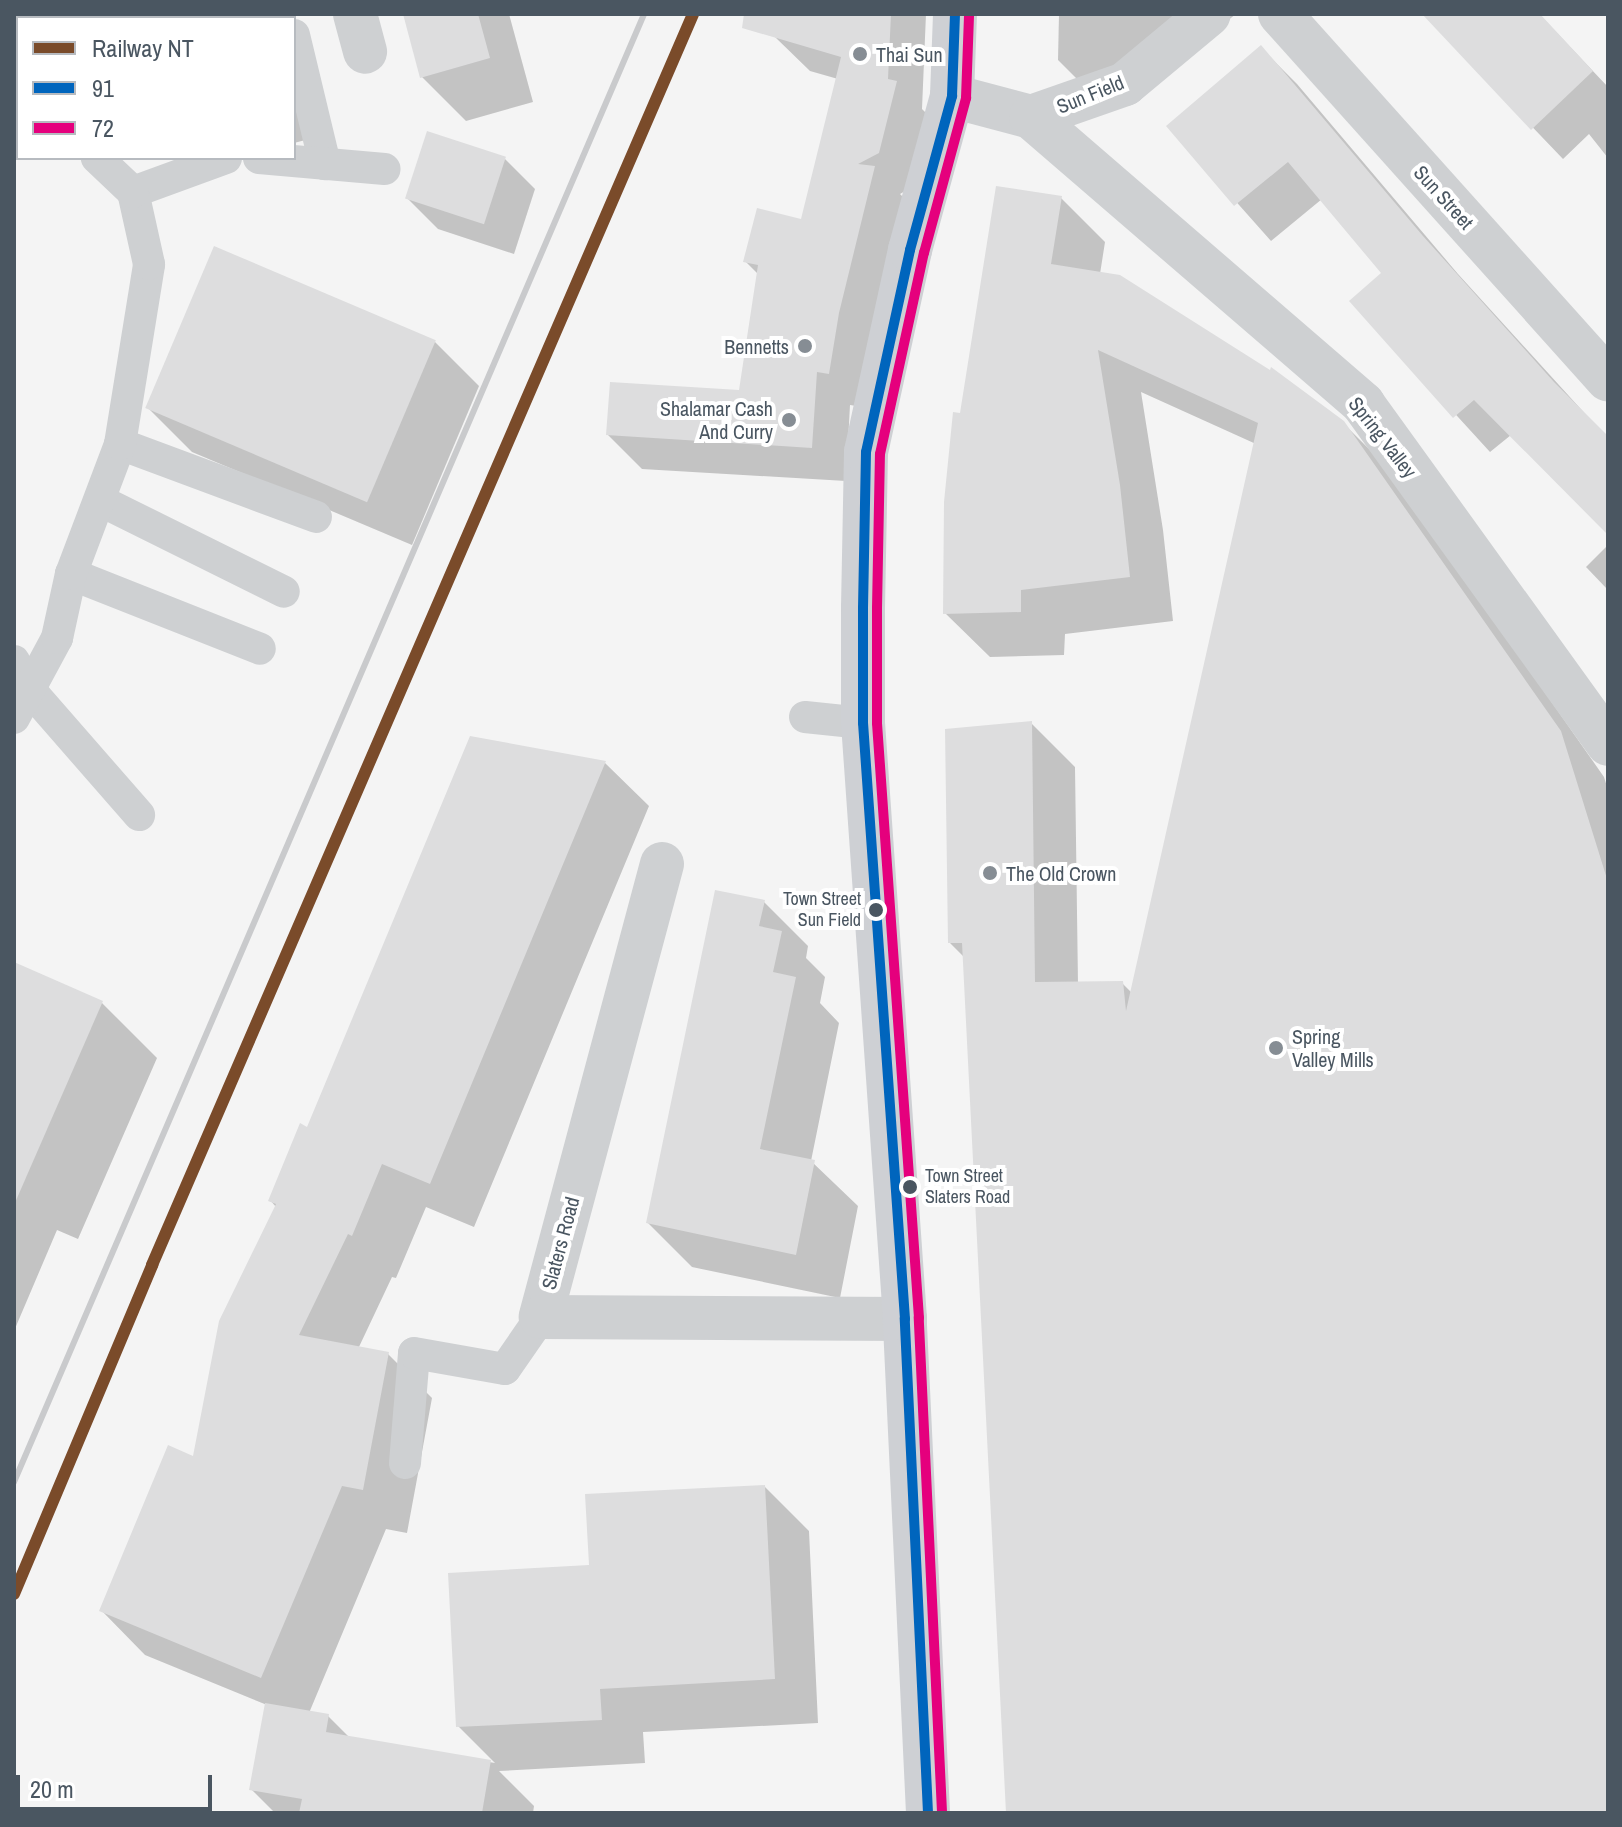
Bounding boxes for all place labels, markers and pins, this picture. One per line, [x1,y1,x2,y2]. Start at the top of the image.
place label: Thai Sun [876,42,943,66]
marker: Thai Sun [851,45,869,63]
place label: Bennetts [724,334,789,358]
marker: Bennetts [796,337,814,355]
place label: Shalamar Cash And Curry [660,396,773,443]
marker: Shalamar Cash And Curry [780,411,798,429]
place label: The Old Crown [1006,861,1116,885]
marker: The Old Crown [981,864,999,882]
place label: Town Street Sun Field [783,889,861,932]
marker: Town Street Sun Field [868,902,884,918]
place label: Spring Valley Mills [1292,1024,1374,1071]
marker: Spring Valley Mills [1267,1039,1285,1057]
place label: Town Street Slaters Road [925,1166,1010,1208]
marker: Town Street Slaters Road [902,1179,918,1195]

